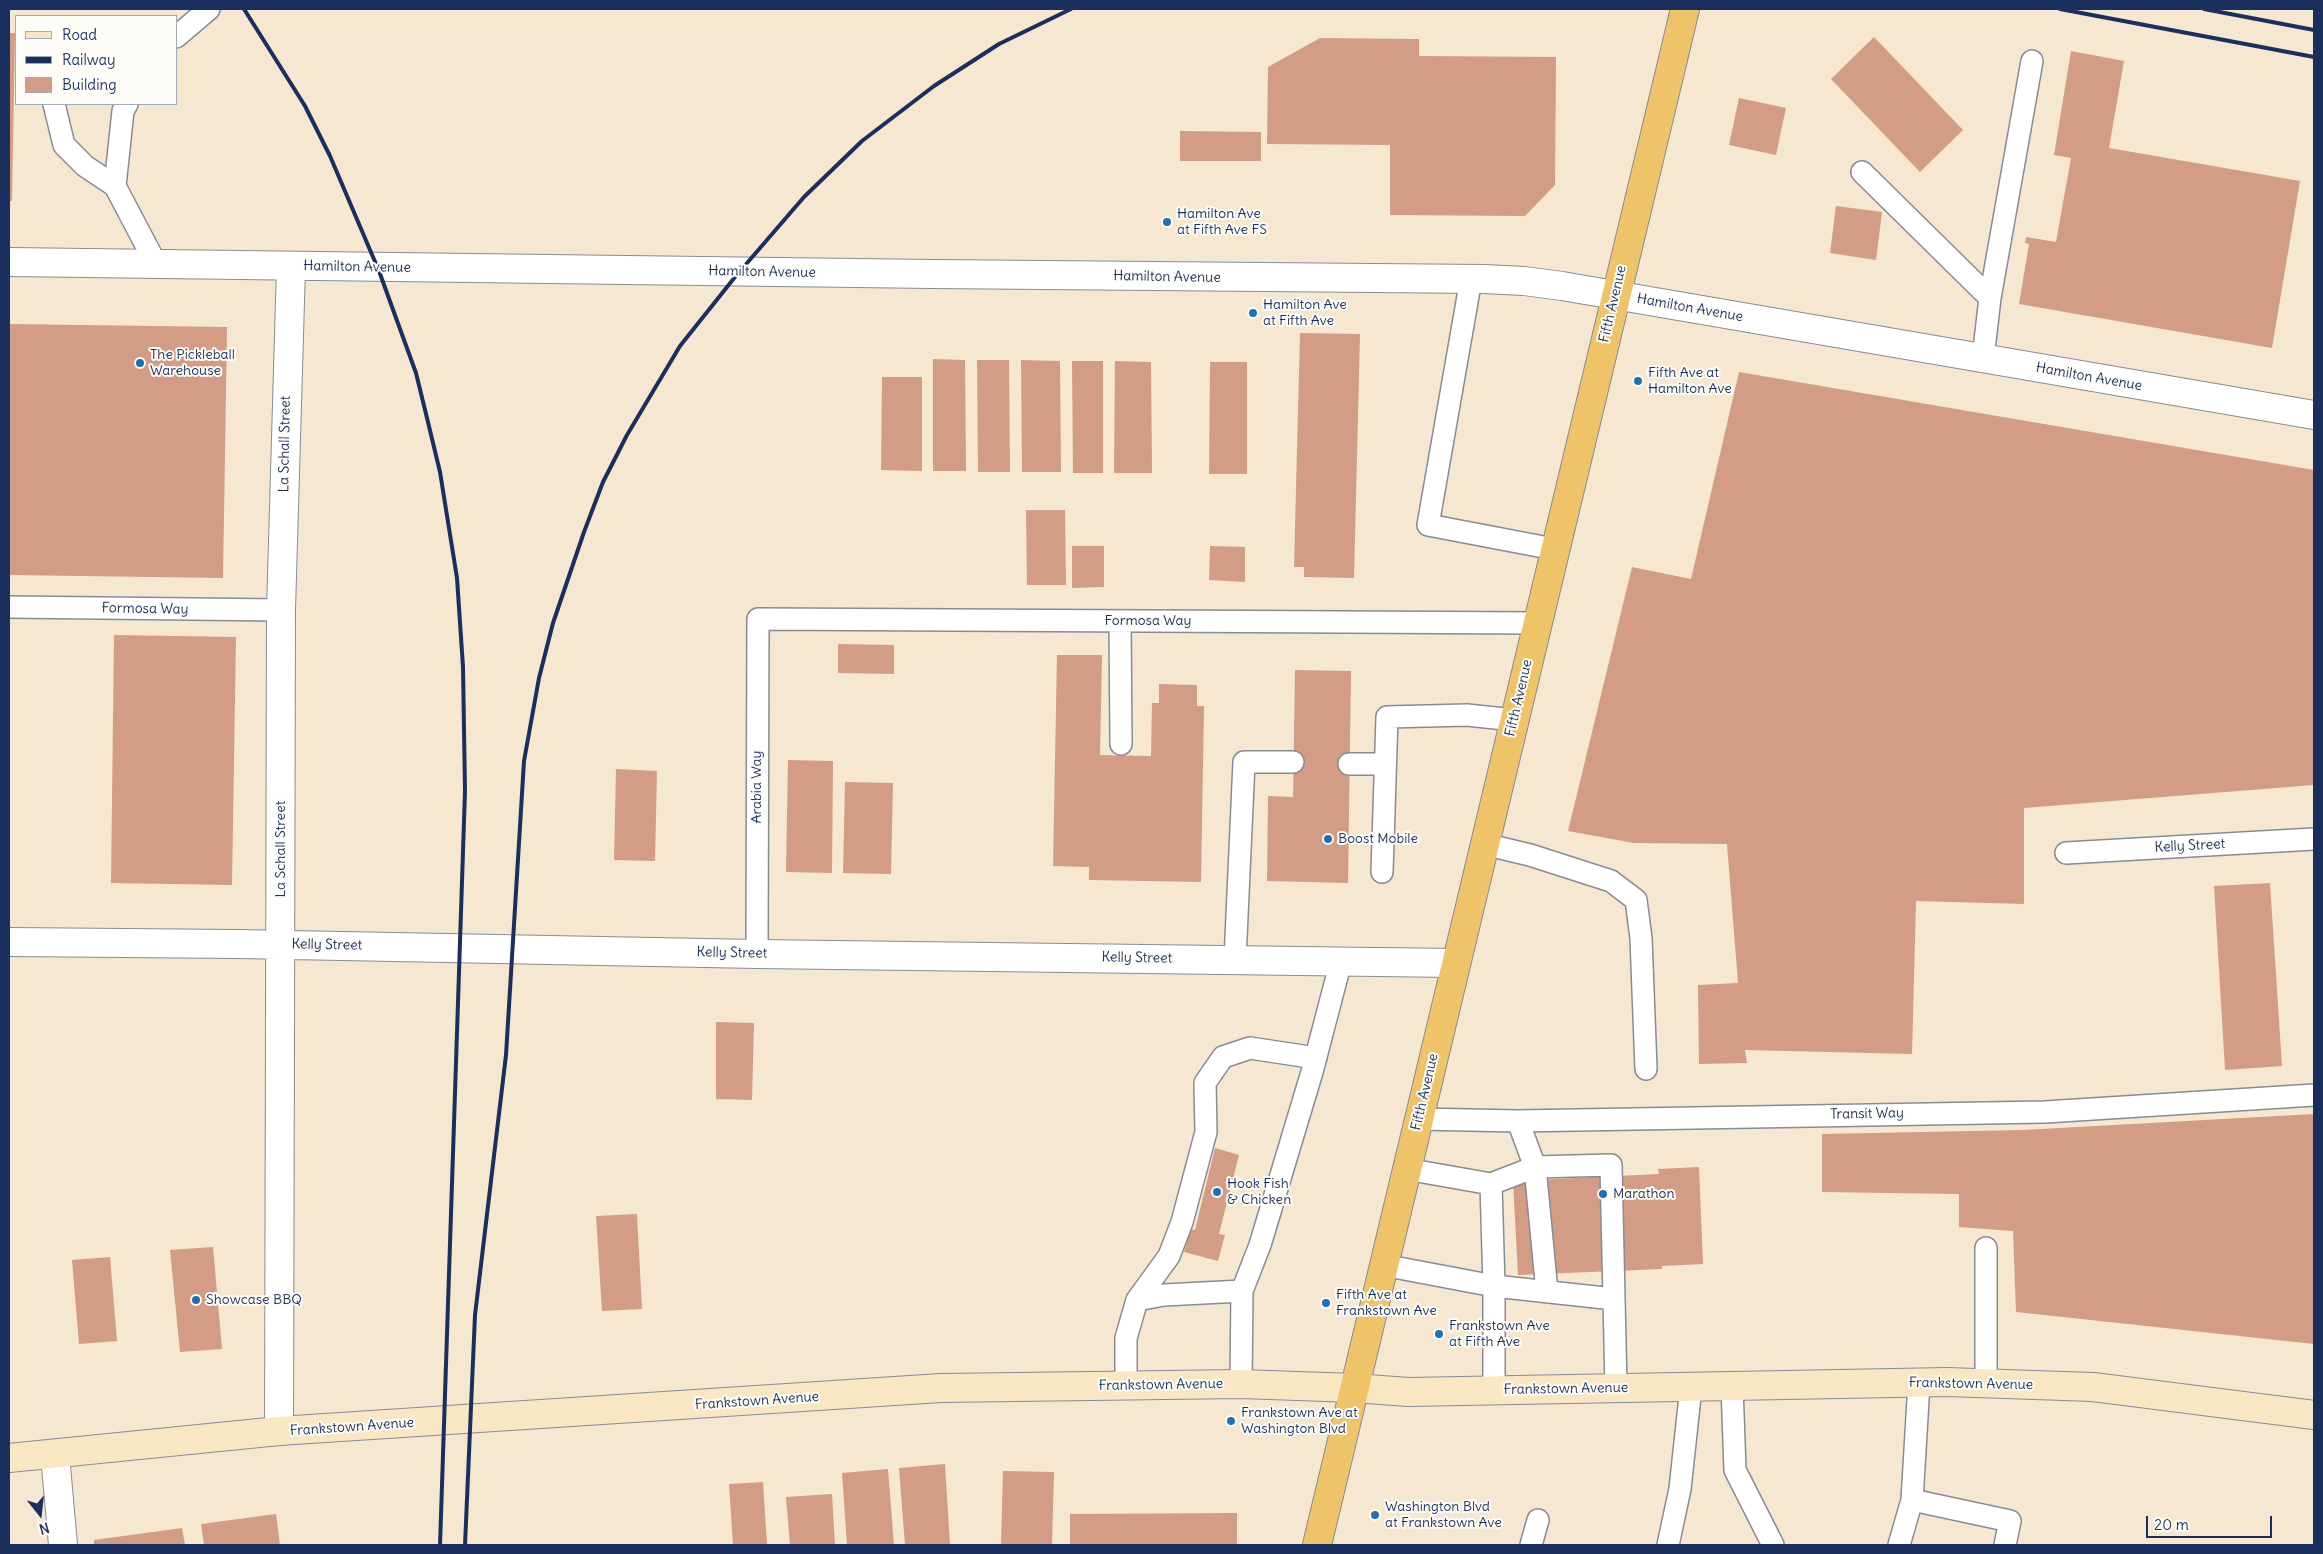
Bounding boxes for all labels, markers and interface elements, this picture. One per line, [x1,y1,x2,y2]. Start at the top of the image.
legend [15,15,178,105]
text: Road [62,25,97,44]
text: Railway [62,50,116,69]
text: Building [62,75,117,94]
place label: Hamilton Ave at Fifth Ave FS [1177,206,1267,238]
marker: Hamilton Ave at Fifth Ave FS [1161,216,1173,228]
street label: Hamilton Avenue [303,258,411,276]
street label: Hamilton Avenue [708,263,816,281]
street label: Fifth Avenue [1596,264,1630,344]
street label: Hamilton Avenue [1113,268,1221,286]
street label: Hamilton Avenue [1636,290,1744,326]
place label: Hamilton Ave at Fifth Ave [1263,297,1347,330]
marker: Hamilton Ave at Fifth Ave [1247,307,1259,319]
place label: The Pickleball Warehouse [150,347,235,380]
marker: The Pickleball Warehouse [134,357,146,369]
street label: Hamilton Avenue [2035,359,2143,395]
place label: Fifth Ave at Hamilton Ave [1648,365,1732,398]
marker: Fifth Ave at Hamilton Ave [1632,375,1644,387]
street label: La Schall Street [276,395,294,493]
street label: Formosa Way [101,600,189,618]
street label: Formosa Way [1105,613,1191,629]
street label: Fifth Avenue [1502,658,1536,738]
street label: Arabia Way [749,751,765,823]
street label: La Schall Street [273,801,289,897]
place label: Boost Mobile [1338,831,1418,847]
marker: Boost Mobile [1322,833,1334,845]
street label: Kelly Street [2154,836,2226,856]
street label: Kelly Street [291,936,363,954]
street label: Kelly Street [696,944,768,962]
street label: Kelly Street [1101,949,1173,967]
street label: Fifth Avenue [1408,1052,1442,1132]
street label: Transit Way [1830,1105,1904,1123]
place label: Hook Fish & Chicken [1227,1176,1291,1208]
marker: Hook Fish & Chicken [1211,1186,1223,1198]
place label: Marathon [1613,1186,1675,1202]
marker: Marathon [1597,1188,1609,1200]
place label: Fifth Ave at Frankstown Ave [1336,1287,1437,1320]
place label: Showcase BBQ [206,1292,302,1308]
marker: Showcase BBQ [190,1294,202,1306]
marker: Fifth Ave at Frankstown Ave [1320,1297,1332,1309]
place label: Frankstown Ave at Fifth Ave [1449,1318,1550,1350]
marker: Frankstown Ave at Fifth Ave [1433,1328,1445,1340]
street label: Frankstown Avenue [1909,1375,2033,1393]
street label: Frankstown Avenue [1099,1376,1223,1394]
street label: Frankstown Avenue [1504,1380,1628,1398]
street label: Frankstown Avenue [694,1388,820,1414]
place label: Frankstown Ave at Washington Blvd [1241,1405,1358,1438]
street label: Frankstown Avenue [289,1414,415,1440]
marker: Frankstown Ave at Washington Blvd [1225,1415,1237,1427]
north arrow [15,1489,65,1539]
place label: Washington Blvd at Frankstown Ave [1385,1499,1502,1531]
scale bar [2148,1506,2274,1538]
marker: Washington Blvd at Frankstown Ave [1369,1509,1381,1521]
text: 20 m [2154,1515,2189,1534]
text: N [37,1518,51,1538]

